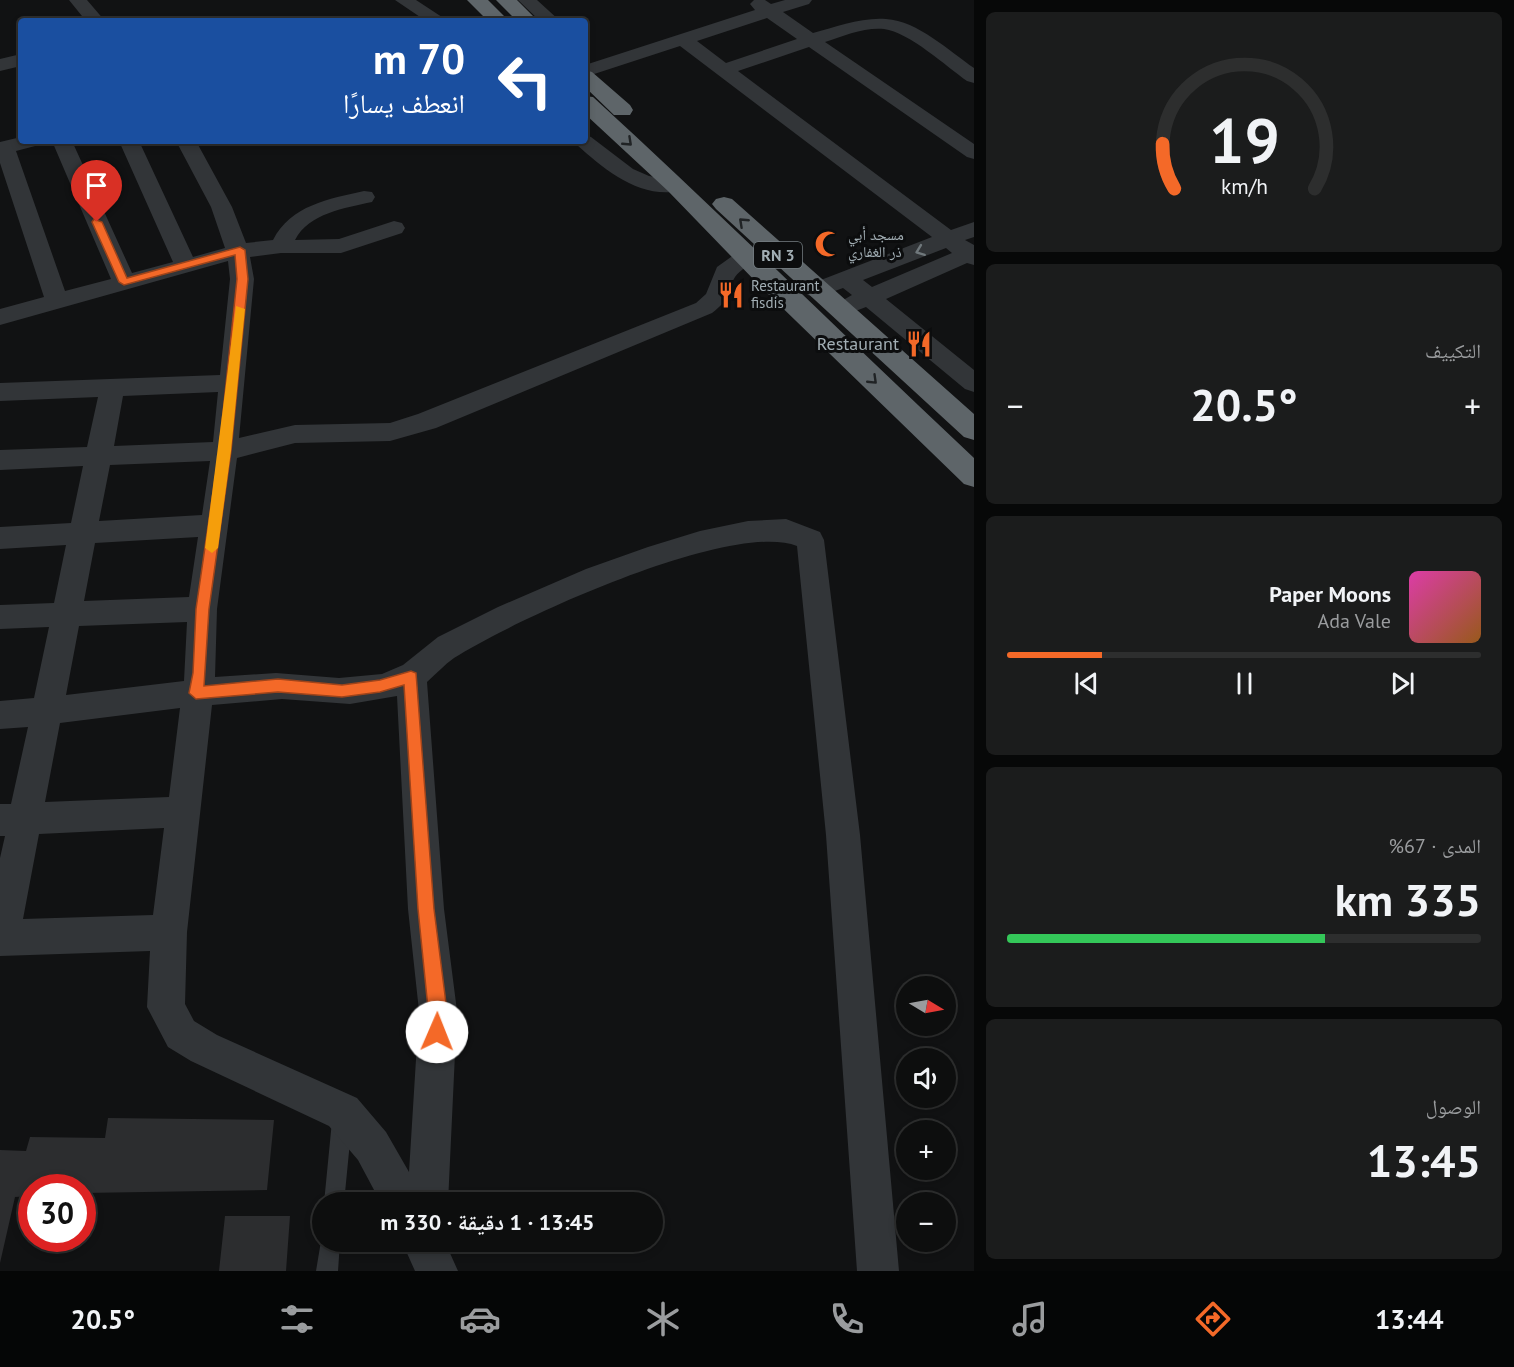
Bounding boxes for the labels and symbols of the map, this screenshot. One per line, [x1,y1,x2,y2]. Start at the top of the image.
one-way arrow [621,135,632,146]
pin [71,160,122,222]
one-way arrow [739,218,750,229]
place label: مسجد أبي ذر الغفاري [848,225,904,264]
mosque icon: مسجد أبي ذر الغفاري [813,229,843,259]
road number: RN 3 [754,242,802,268]
one-way arrow [915,244,926,256]
place label: Restaurant fisdis [751,276,820,312]
restaurant icon: Restaurant fisdis [716,280,746,310]
restaurant icon: Restaurant [904,329,934,359]
place label: Restaurant [817,332,899,355]
one-way arrow [867,373,877,384]
north arrow [896,976,956,1036]
position arrow [405,1000,469,1064]
speed limit sign: 30 [18,1174,96,1252]

